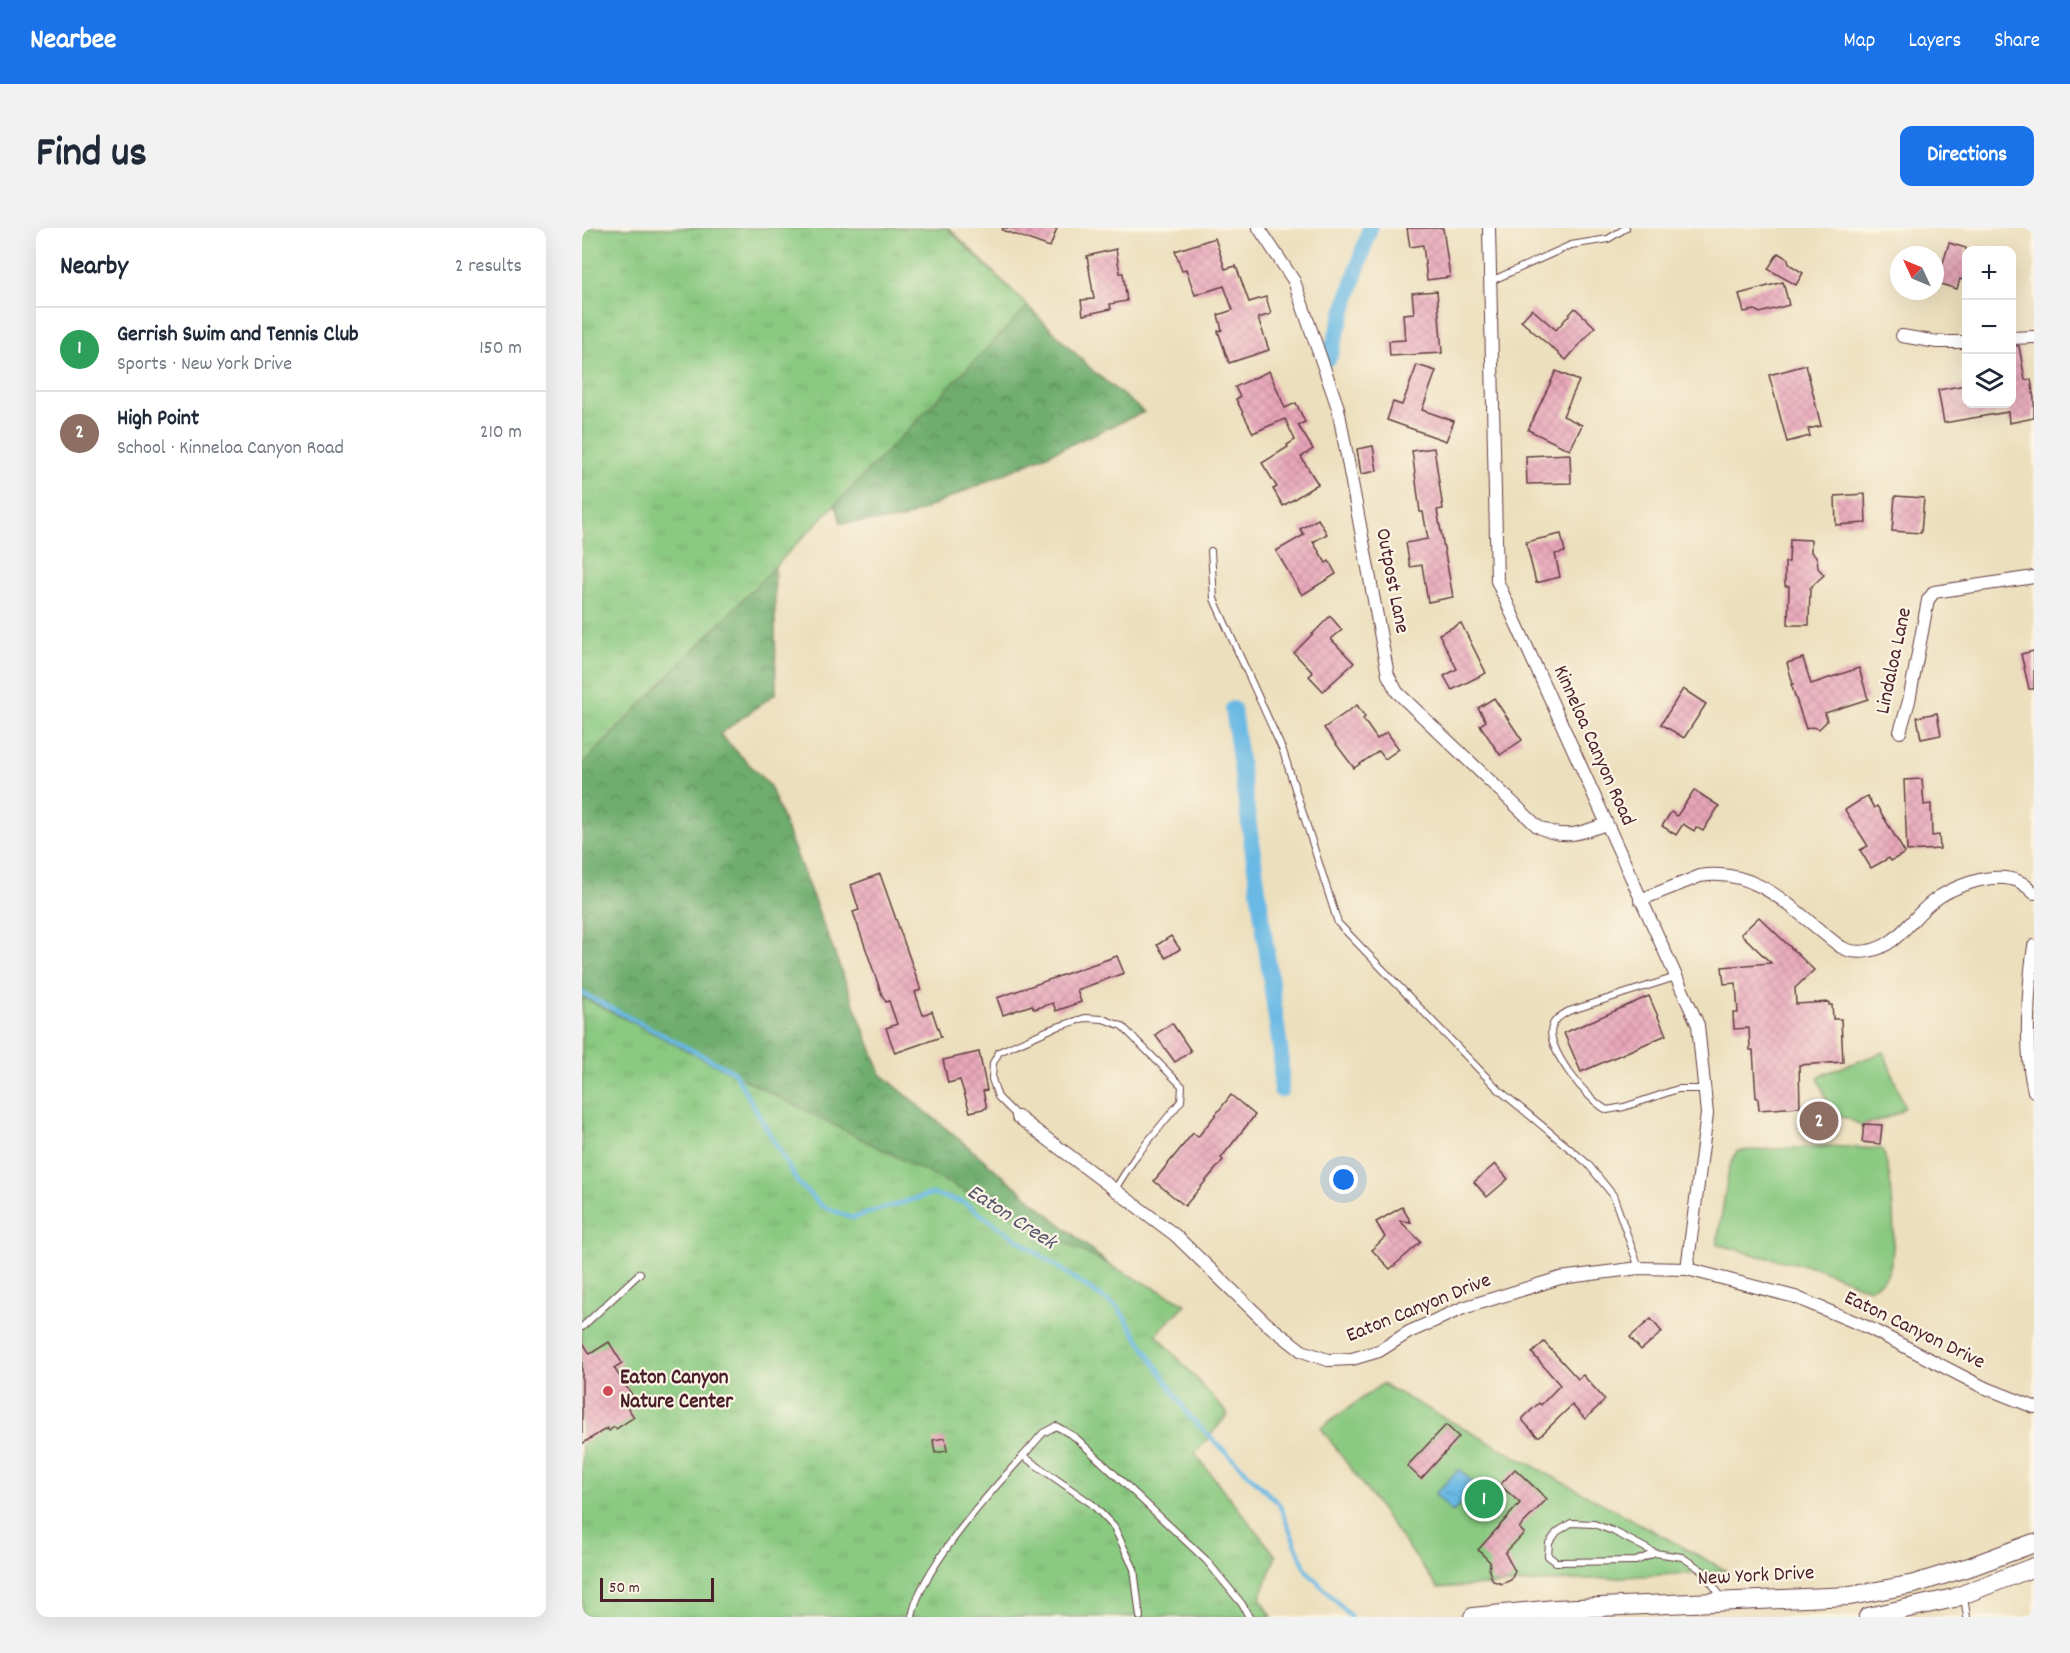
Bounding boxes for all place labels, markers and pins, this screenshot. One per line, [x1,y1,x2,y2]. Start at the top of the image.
pin: 2 [1800,1098,1838,1144]
place label: Eaton Canyon Nature Center [620,1364,734,1418]
marker: Eaton Canyon Nature Center [601,1384,615,1398]
pin: 1 [1464,1476,1504,1522]

